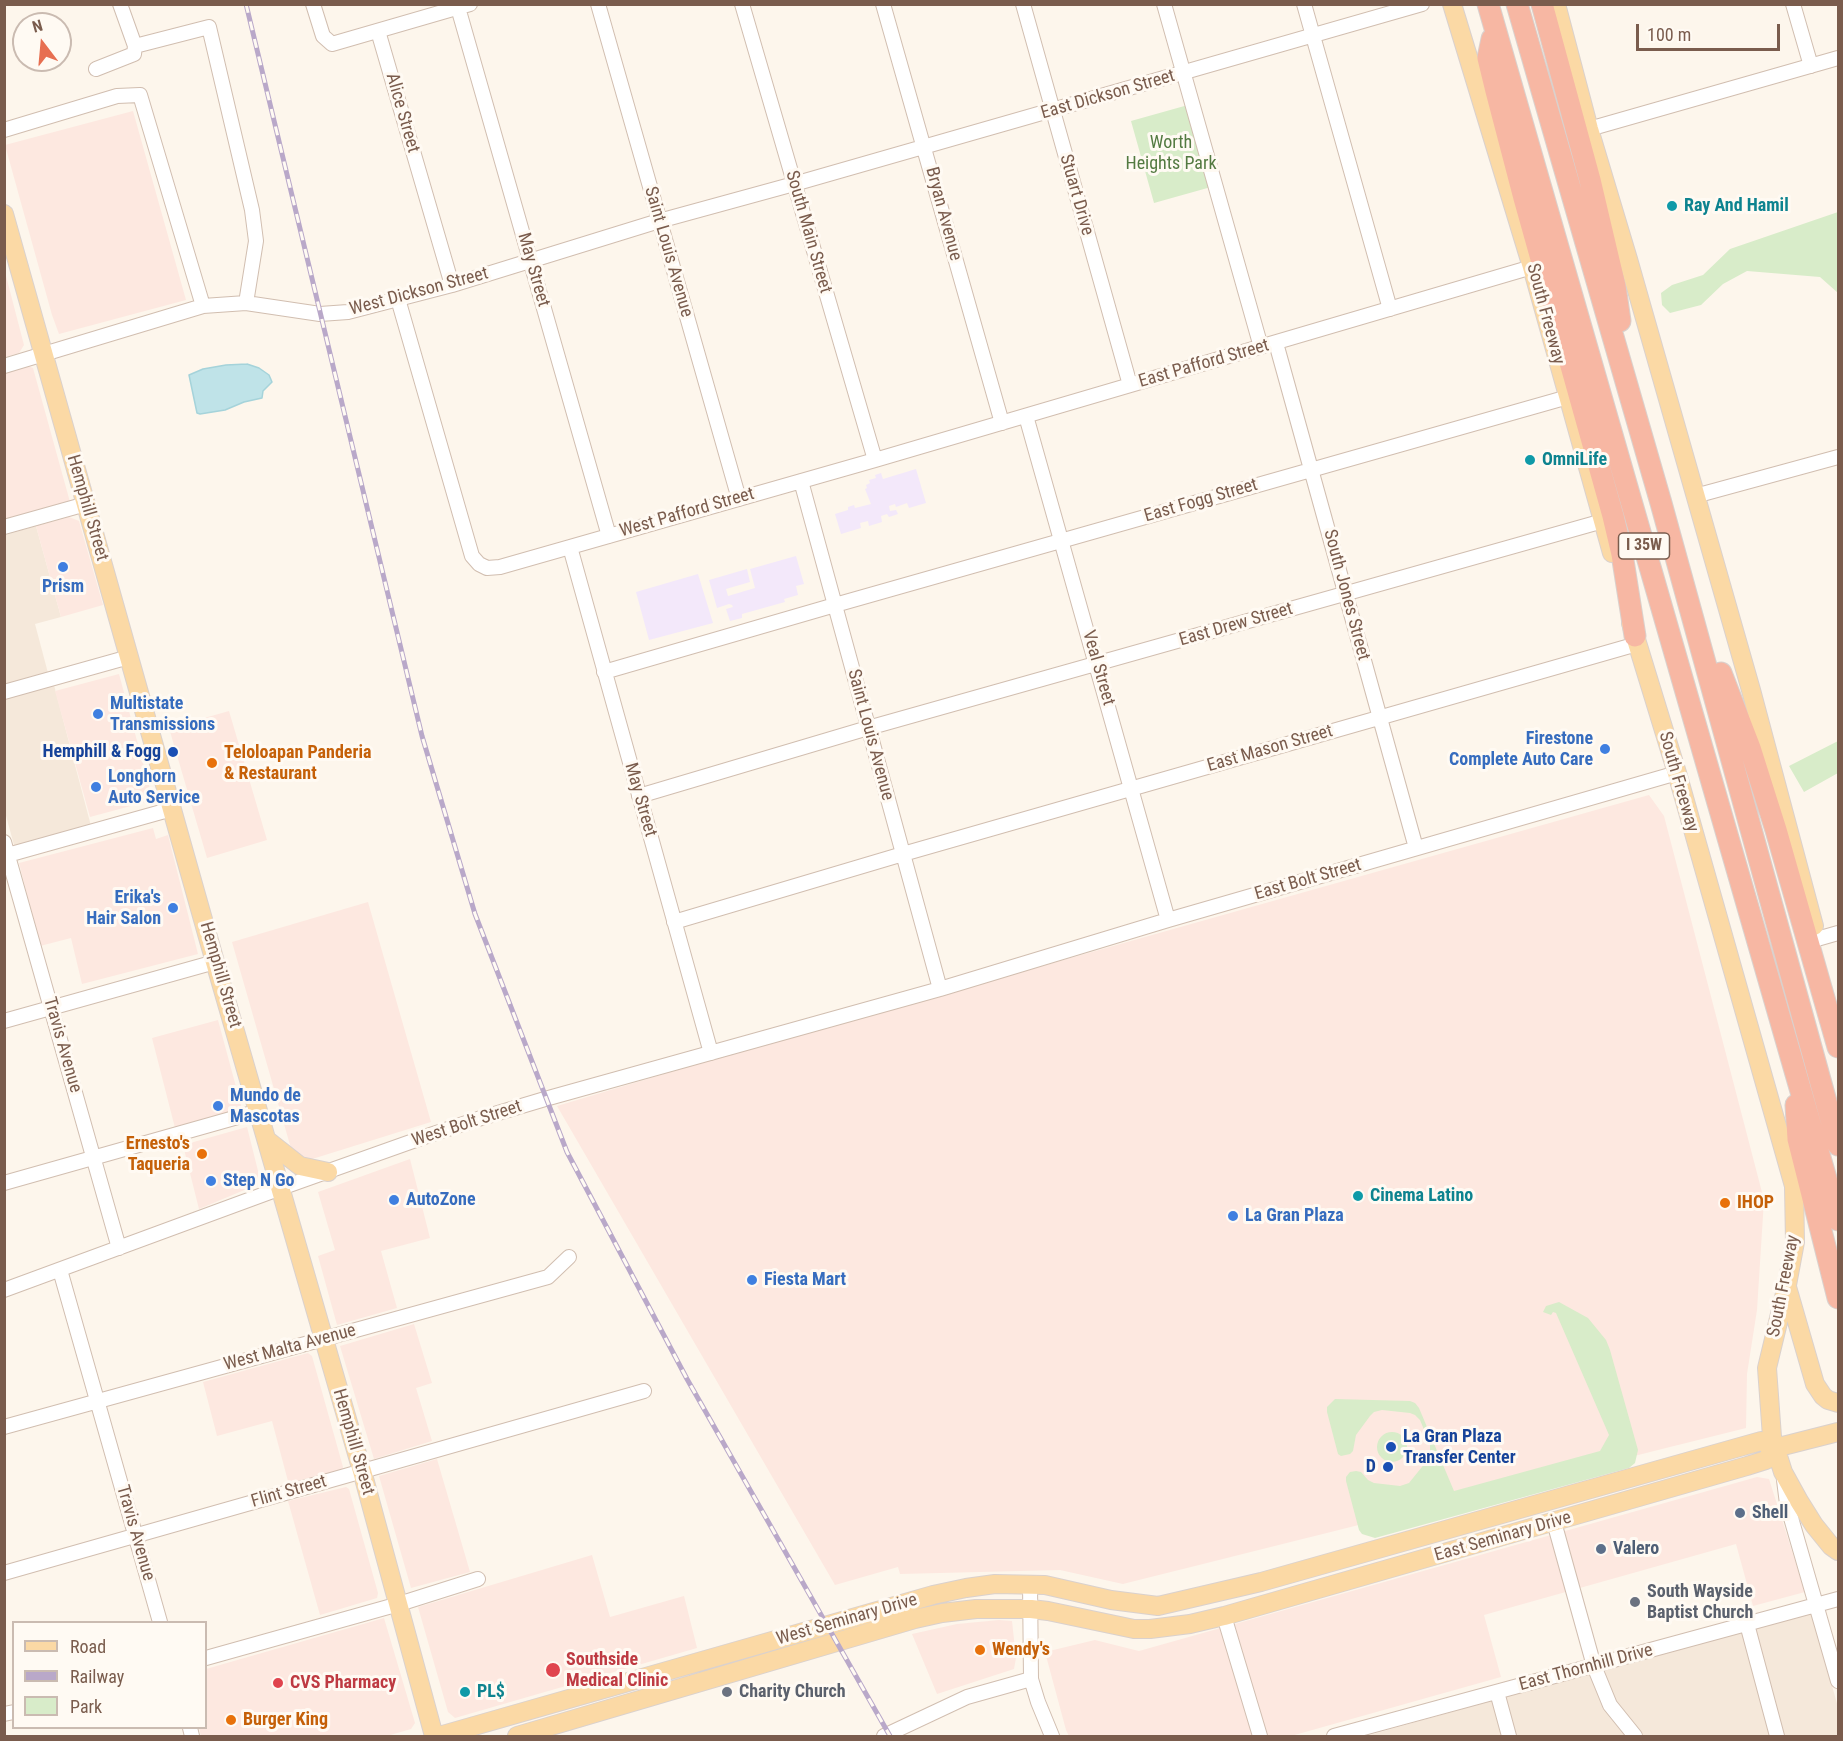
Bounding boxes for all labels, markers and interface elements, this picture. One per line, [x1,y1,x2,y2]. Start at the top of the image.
north arrow [12,12,72,72]
scale bar [1639,12,1783,50]
text: N [30,16,45,37]
text: 100 m [1647,24,1691,45]
street label: East Dickson Street [1039,66,1177,124]
street label: Alice Street [380,71,424,155]
park label: Worth Heights Park [1125,132,1217,174]
street label: Stuart Drive [1054,152,1098,238]
street label: Bryan Avenue [920,165,966,263]
street label: South Main Street [780,168,836,296]
street label: Saint Louis Avenue [639,184,697,320]
place label: Ray And Hamil [1684,195,1789,217]
marker: Ray And Hamil [1665,199,1679,213]
street label: May Street [512,231,554,309]
street label: South Freeway [1521,261,1569,367]
street label: West Dickson Street [347,263,491,321]
street label: East Pafford Street [1136,335,1272,393]
place label: OmniLife [1542,449,1607,471]
street label: Hemphill Street [62,452,112,564]
marker: OmniLife [1523,453,1537,467]
street label: East Fogg Street [1142,475,1260,527]
street label: West Pafford Street [617,483,757,543]
street label: South Jones Street [1318,527,1374,663]
road number: I 35W [1618,533,1670,559]
marker: Prism [56,560,70,574]
place label: Prism [42,576,84,598]
street label: East Drew Street [1177,598,1295,652]
street label: Veal Street [1077,628,1119,708]
street label: Saint Louis Avenue [842,667,898,803]
place label: Multistate Transmissions [110,693,215,736]
marker: Multistate Transmissions [91,707,105,721]
street label: East Mason Street [1205,721,1335,777]
place label: Firestone Complete Auto Care [1449,728,1593,771]
street label: South Freeway [1653,729,1703,835]
place label: Hemphill & Fogg [42,741,161,763]
place label: Teloloapan Panderia & Restaurant [224,742,371,784]
marker: Firestone Complete Auto Care [1598,742,1612,756]
marker: Hemphill & Fogg [166,745,180,759]
marker: Teloloapan Panderia & Restaurant [205,756,219,770]
street label: May Street [619,761,661,839]
place label: Longhorn Auto Service [108,766,200,808]
marker: Longhorn Auto Service [89,780,103,794]
street label: East Bolt Street [1252,854,1364,906]
place label: Erika's Hair Salon [86,887,161,930]
marker: Erika's Hair Salon [166,901,180,915]
street label: Hemphill Street [195,919,245,1031]
street label: Travis Avenue [38,995,86,1095]
place label: Mundo de Mascotas [230,1085,301,1128]
street label: West Bolt Street [409,1096,525,1152]
marker: Mundo de Mascotas [211,1099,225,1113]
place label: Ernesto's Taqueria [126,1133,190,1176]
marker: Ernesto's Taqueria [195,1147,209,1161]
place label: Step N Go [223,1170,295,1192]
marker: Step N Go [204,1174,218,1188]
place label: Cinema Latino [1370,1185,1473,1207]
place label: AutoZone [406,1189,476,1211]
marker: Cinema Latino [1351,1189,1365,1203]
place label: IHOP [1737,1192,1774,1214]
marker: AutoZone [387,1193,401,1207]
marker: IHOP [1718,1196,1732,1210]
place label: La Gran Plaza [1245,1205,1344,1227]
marker: La Gran Plaza [1226,1209,1240,1223]
street label: South Freeway [1764,1233,1804,1339]
place label: Fiesta Mart [764,1269,846,1291]
marker: Fiesta Mart [745,1273,759,1287]
street label: West Malta Avenue [222,1320,358,1376]
street label: Hemphill Street [328,1386,378,1498]
place label: La Gran Plaza Transfer Center [1403,1426,1516,1468]
marker: La Gran Plaza Transfer Center [1384,1440,1398,1454]
place label: D [1366,1456,1376,1478]
marker: D [1381,1460,1395,1474]
street label: Flint Street [249,1471,329,1513]
street label: Travis Avenue [111,1483,159,1583]
place label: Shell [1752,1502,1788,1524]
marker: Shell [1733,1506,1747,1520]
street label: East Seminary Drive [1432,1507,1574,1567]
place label: Valero [1613,1538,1659,1560]
marker: Valero [1594,1542,1608,1556]
place label: South Wayside Baptist Church [1647,1581,1753,1624]
street label: West Seminary Drive [774,1590,920,1650]
marker: South Wayside Baptist Church [1628,1595,1642,1609]
legend [12,1621,207,1729]
text: Road [70,1636,106,1657]
place label: Wendy's [992,1639,1050,1661]
street label: East Thornhill Drive [1517,1640,1655,1696]
marker: Wendy's [973,1643,987,1657]
place label: Southside Medical Clinic [566,1649,668,1692]
marker: Southside Medical Clinic [544,1661,562,1679]
text: Railway [70,1666,124,1687]
place label: CVS Pharmacy [290,1672,396,1694]
marker: CVS Pharmacy [271,1676,285,1690]
place label: PL$ [477,1681,505,1703]
place label: Charity Church [739,1681,846,1703]
marker: PL$ [458,1685,472,1699]
marker: Charity Church [720,1685,734,1699]
text: Park [70,1696,102,1717]
place label: Burger King [243,1709,328,1731]
marker: Burger King [224,1713,238,1727]

